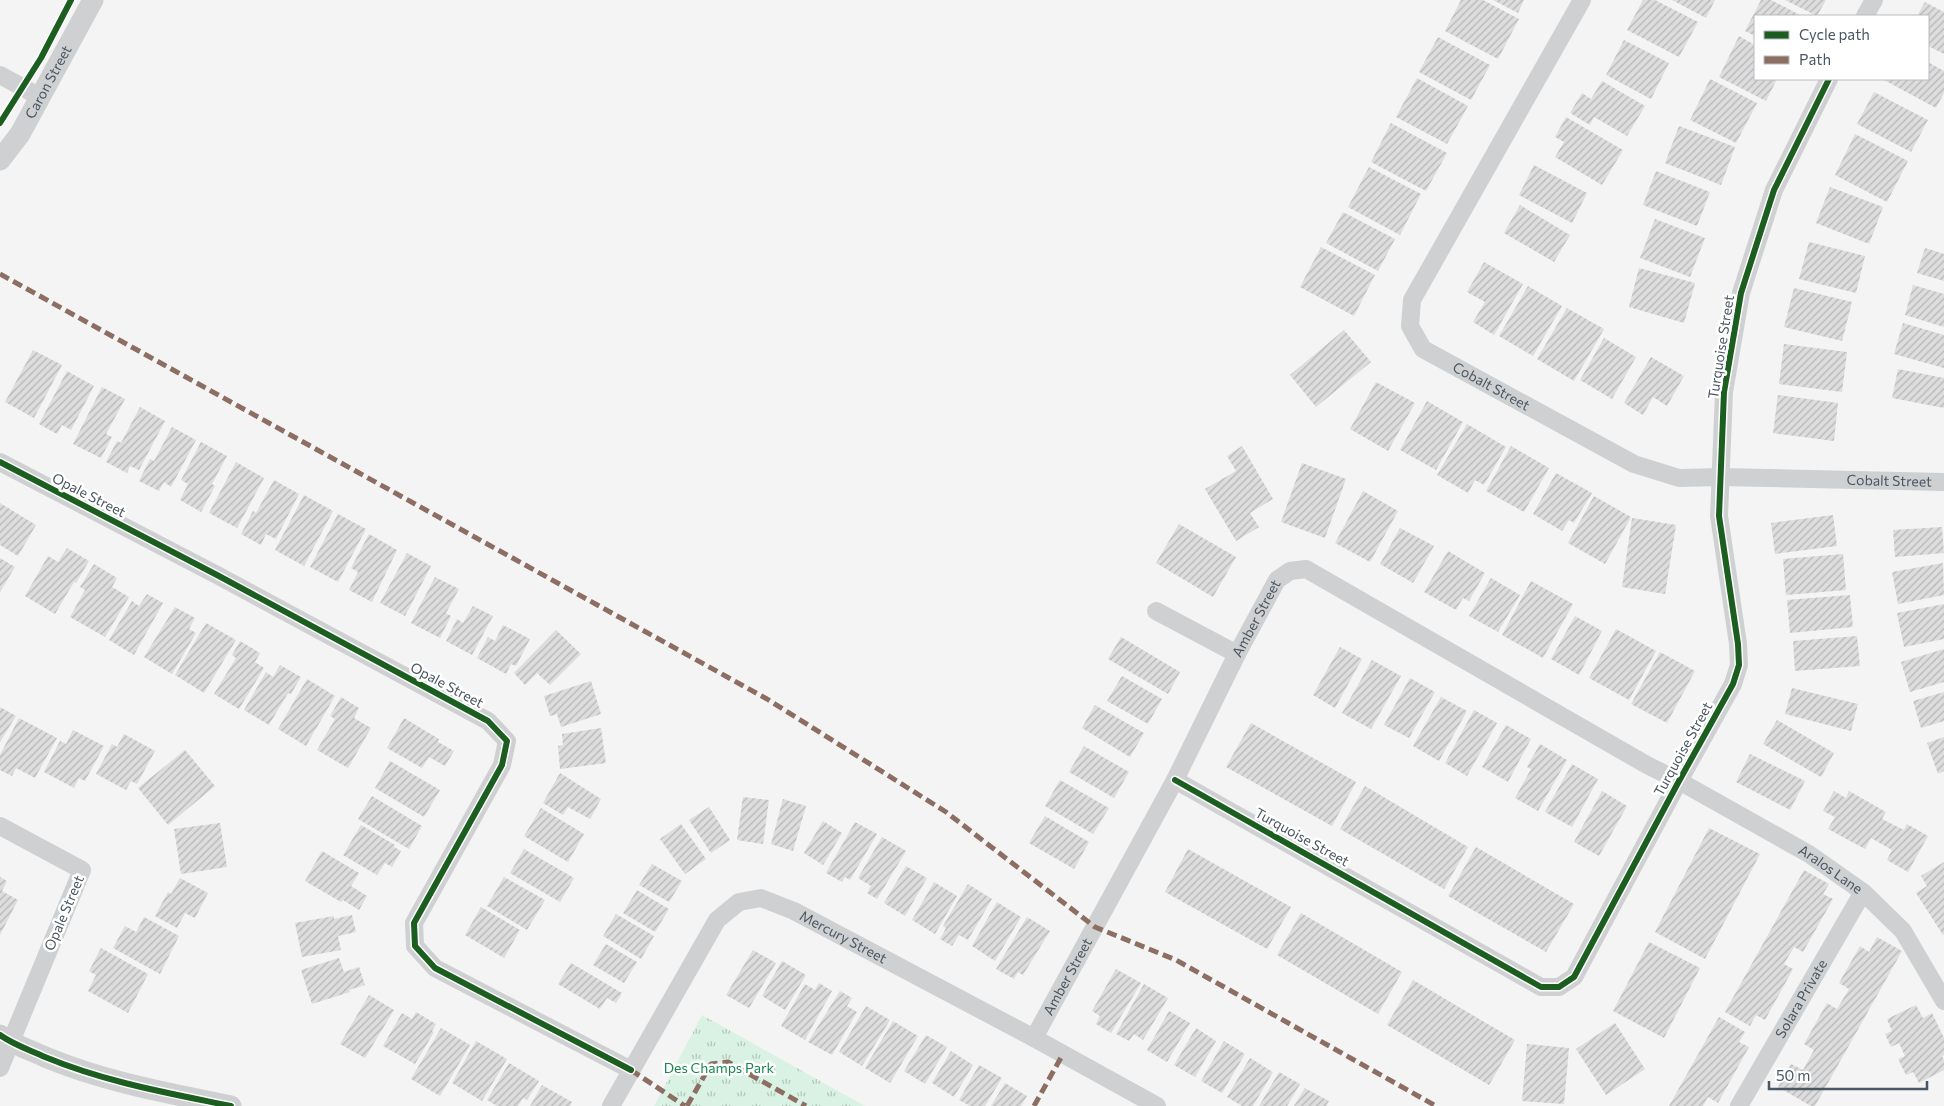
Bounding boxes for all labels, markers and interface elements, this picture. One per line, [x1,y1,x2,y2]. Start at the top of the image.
legend [1754,15,1929,80]
text: Cycle path [1799,25,1870,43]
street label: Caron Street [21,42,75,121]
text: Path [1799,50,1831,68]
street label: Turquoise Street [1704,294,1737,400]
street label: Cobalt Street [1450,358,1533,414]
street label: Opale Street [50,469,129,520]
street label: Cobalt Street [1846,471,1932,490]
street label: Amber Street [1228,576,1284,660]
street label: Opale Street [408,658,487,711]
street label: Turquoise Street [1650,699,1716,799]
street label: Turquoise Street [1252,804,1352,870]
street label: Aralos Lane [1796,841,1866,897]
street label: Opale Street [40,872,87,953]
street label: Mercury Street [797,907,890,967]
street label: Amber Street [1039,935,1095,1018]
street label: Solara Private [1771,956,1830,1041]
scale bar [1769,1058,1926,1090]
park label: Des Champs Park [664,1059,775,1076]
text: 50 m [1776,1066,1810,1084]

